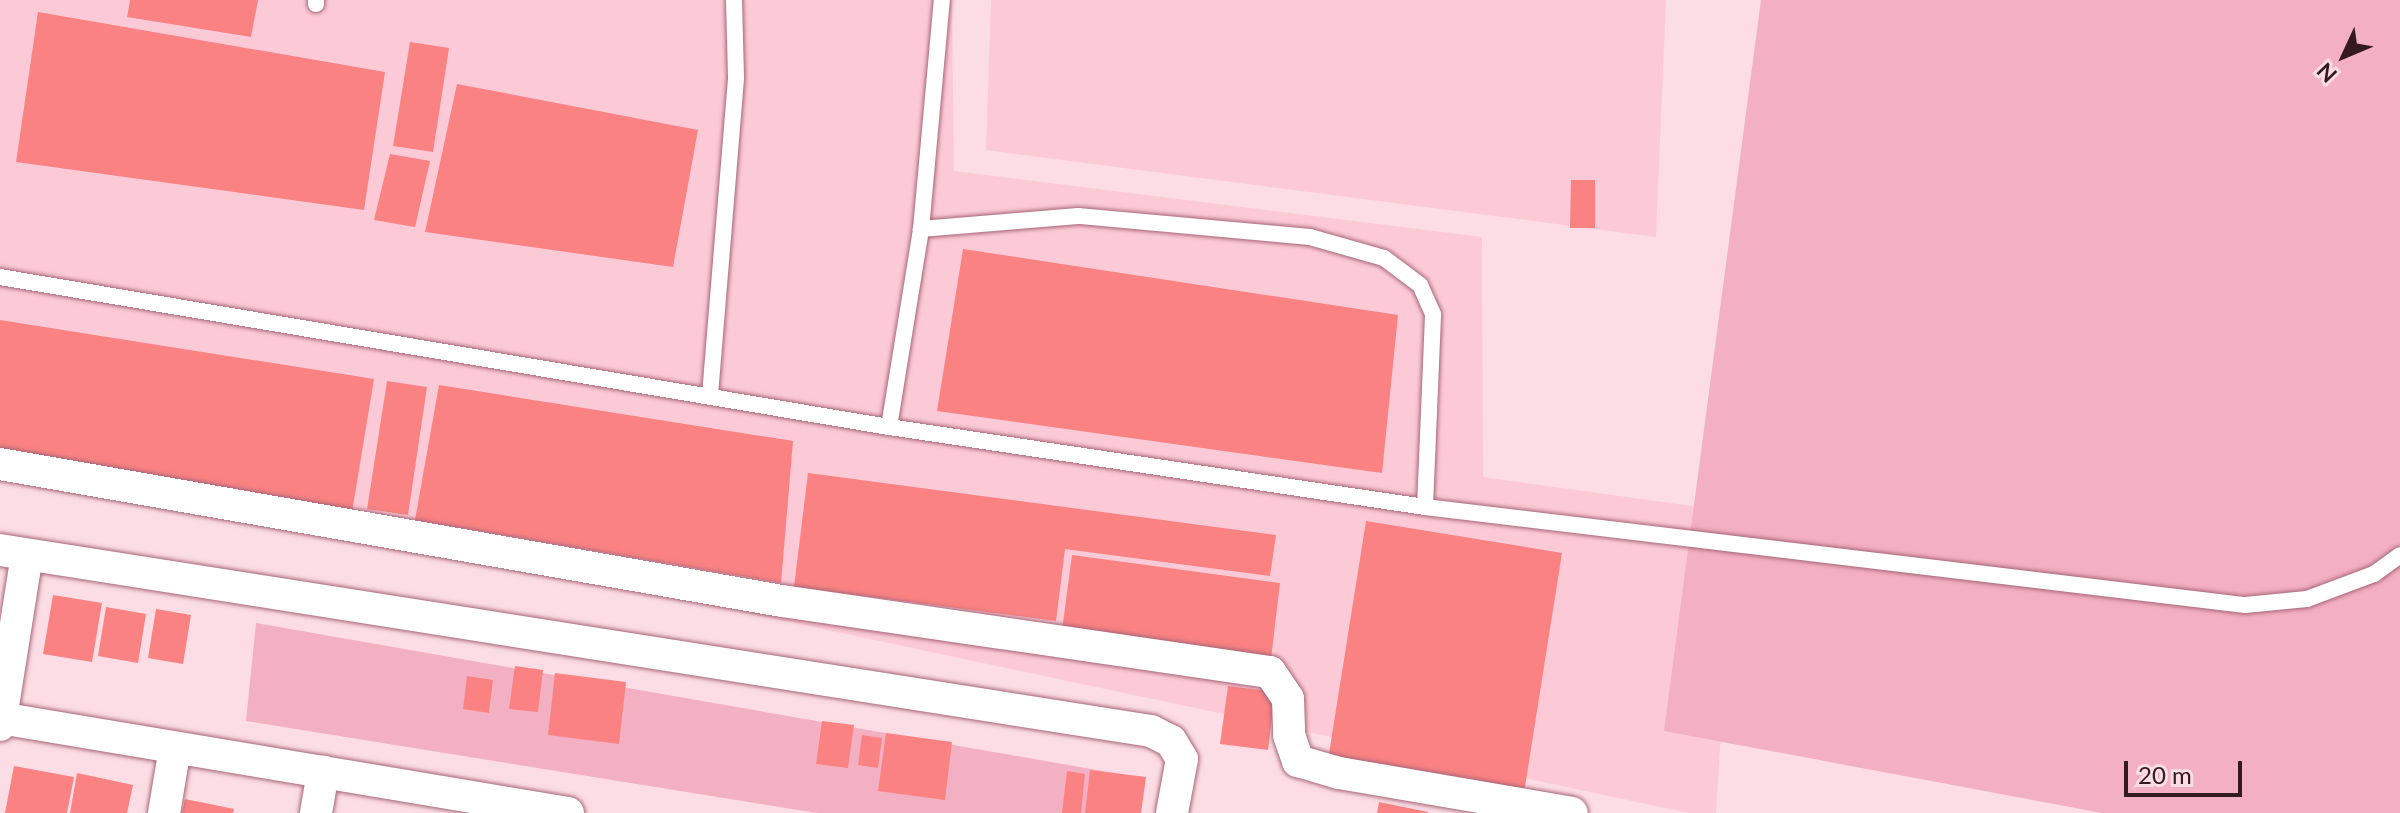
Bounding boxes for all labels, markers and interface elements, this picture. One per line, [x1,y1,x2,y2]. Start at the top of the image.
north arrow [2304,16,2384,96]
text: N [2311,58,2342,89]
scale bar [2128,745,2246,795]
text: 20 m [2138,760,2192,789]

